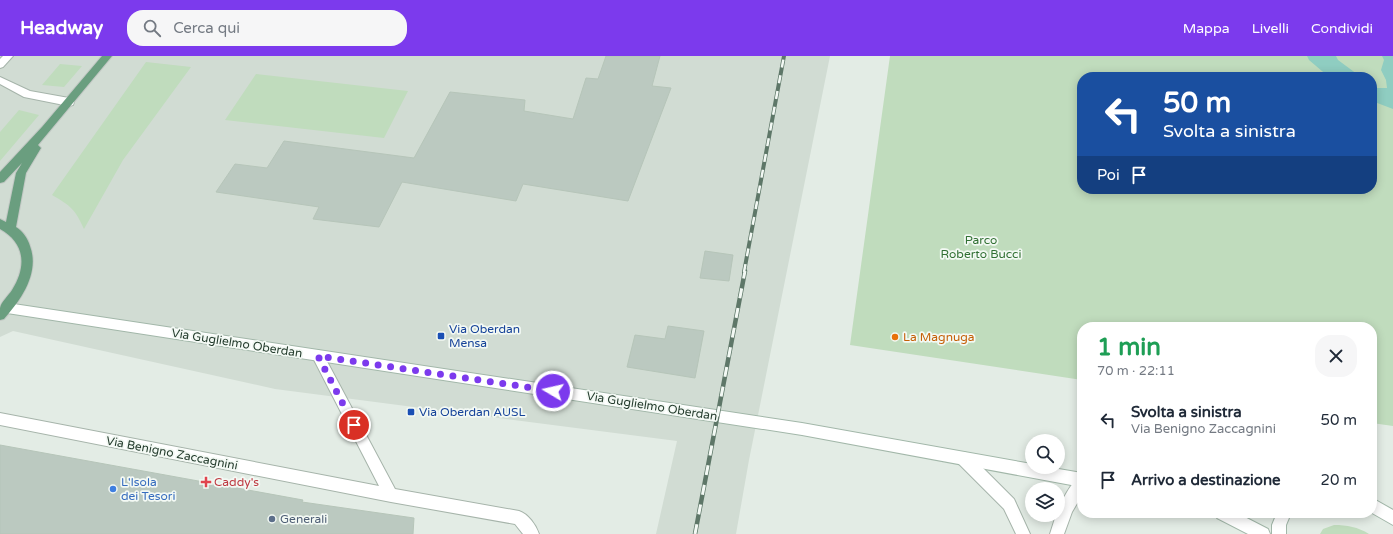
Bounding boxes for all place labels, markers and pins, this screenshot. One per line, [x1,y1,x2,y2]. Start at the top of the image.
place label: Via Oberdan Mensa [449,322,520,350]
place label: La Magnuga [903,330,975,344]
marker: Via Oberdan Mensa [436,331,446,341]
marker: La Magnuga [890,332,900,342]
place label: Via Oberdan AUSL [419,405,525,419]
marker: Via Oberdan AUSL [406,407,416,417]
pin [337,408,371,442]
place label: L'Isola dei Tesori [121,475,175,503]
place label: Caddy's [214,475,259,489]
marker: Caddy's [201,477,211,487]
marker: L'Isola dei Tesori [108,484,118,494]
place label: Generali [280,512,327,526]
marker: Generali [267,514,277,524]

